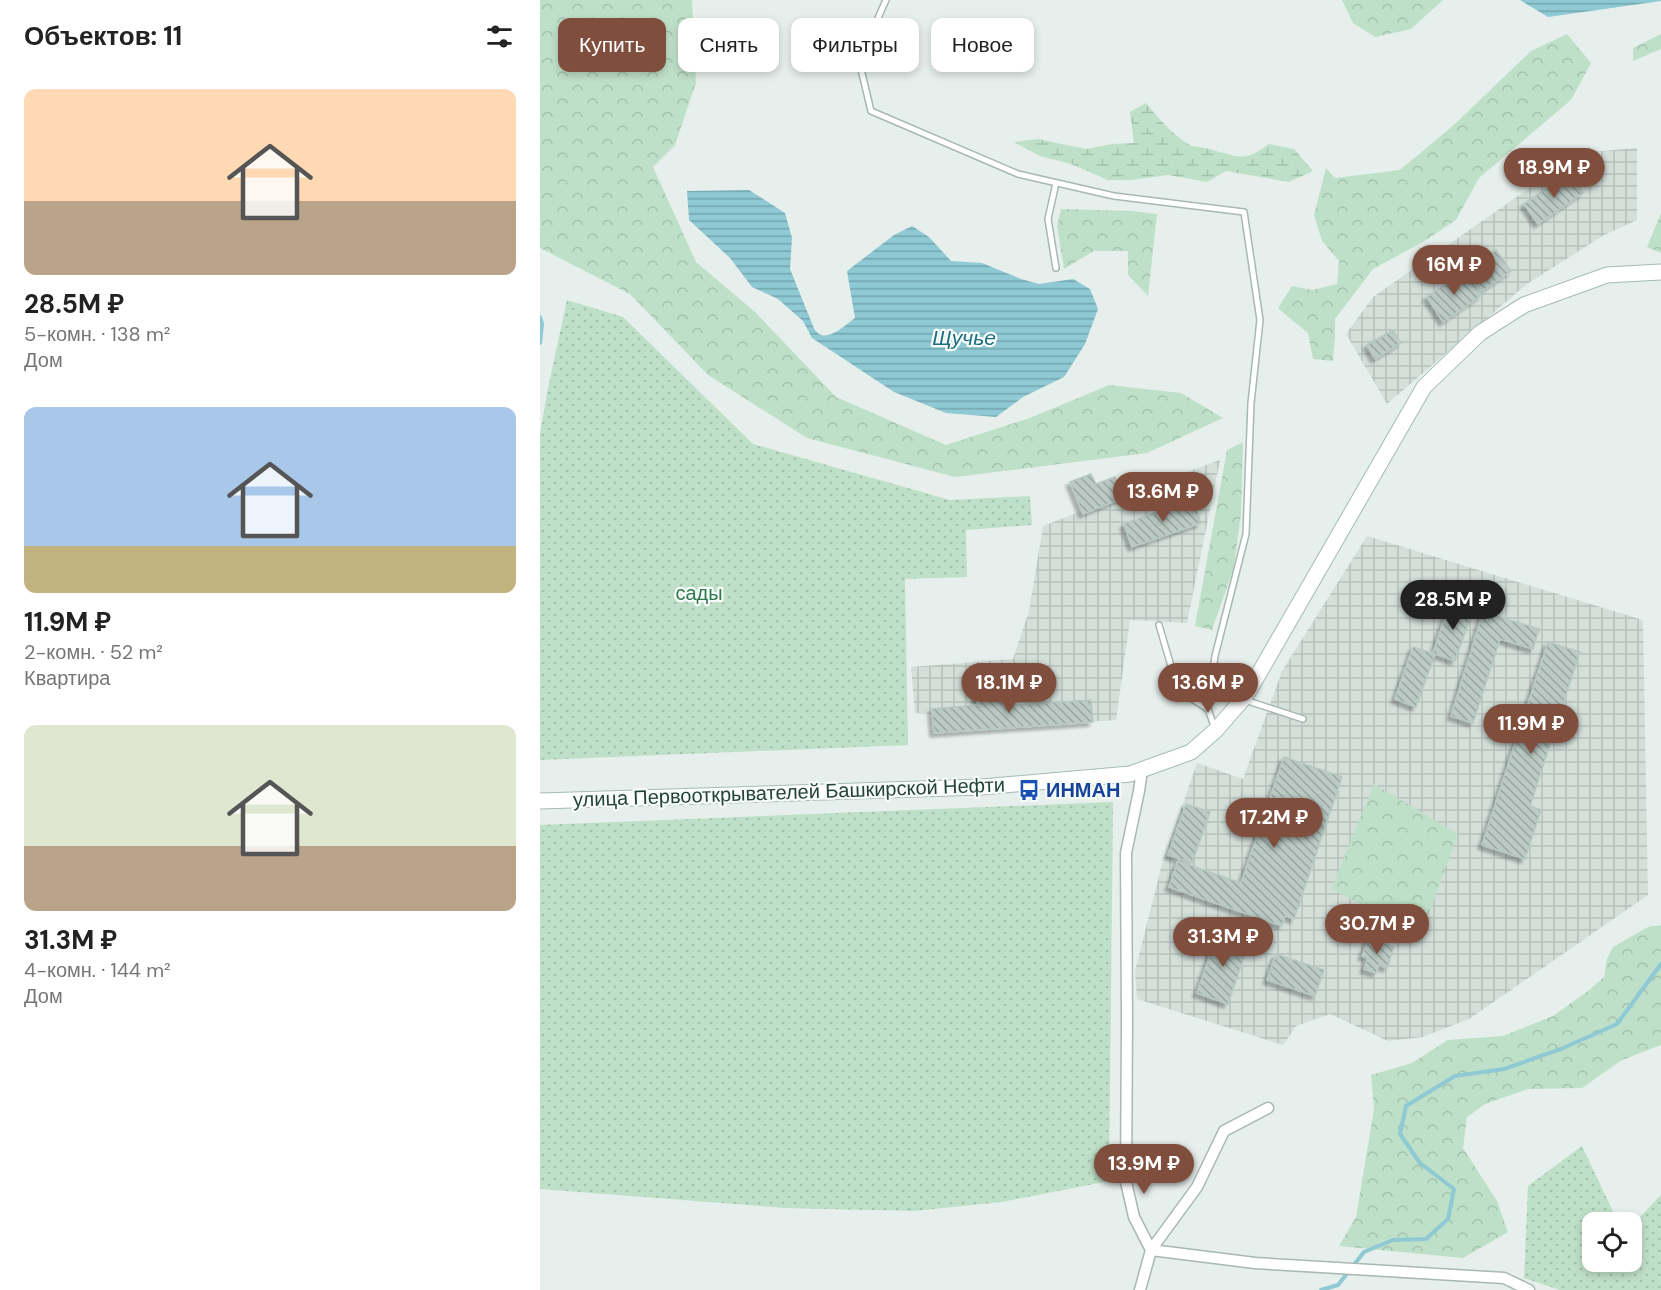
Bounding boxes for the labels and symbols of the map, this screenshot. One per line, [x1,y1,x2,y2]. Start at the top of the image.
pin: 18.9M ₽ [1499,148,1609,199]
pin: 16M ₽ [1412,245,1496,296]
water label: Щучье [932,324,996,352]
pin: 13.6M ₽ [1108,472,1218,523]
park label: сады [675,580,723,606]
pin: 28.5M ₽ [1398,580,1508,631]
pin: 18.1M ₽ [954,663,1064,714]
pin: 13.6M ₽ [1153,663,1263,714]
pin: 11.9M ₽ [1476,704,1586,755]
street label: улица Первооткрывателей Башкирской Нефти [573,771,1005,813]
place label: ИНМАН [1046,777,1120,803]
bus stop icon: ИНМАН [1017,778,1041,802]
pin: 17.2M ₽ [1219,798,1329,849]
pin: 30.7M ₽ [1322,904,1432,955]
pin: 31.3M ₽ [1168,917,1278,968]
pin: 13.9M ₽ [1089,1144,1199,1195]

